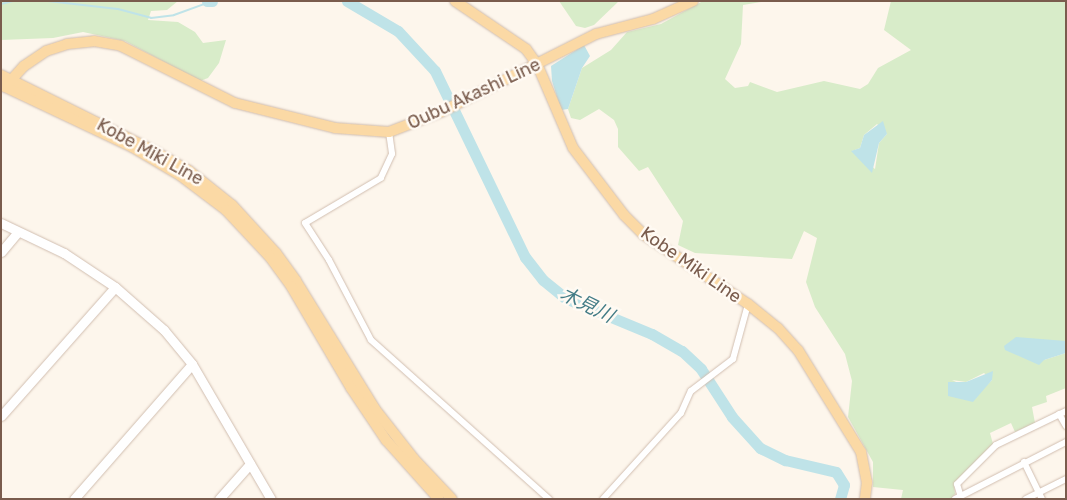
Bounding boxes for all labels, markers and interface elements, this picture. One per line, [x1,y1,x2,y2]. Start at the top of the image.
street label: Oubu Akashi Line [404,54,544,134]
street label: Kobe Miki Line [93,114,207,190]
street label: Kobe Miki Line [636,222,746,308]
water label: 木見川 [556,282,618,328]

